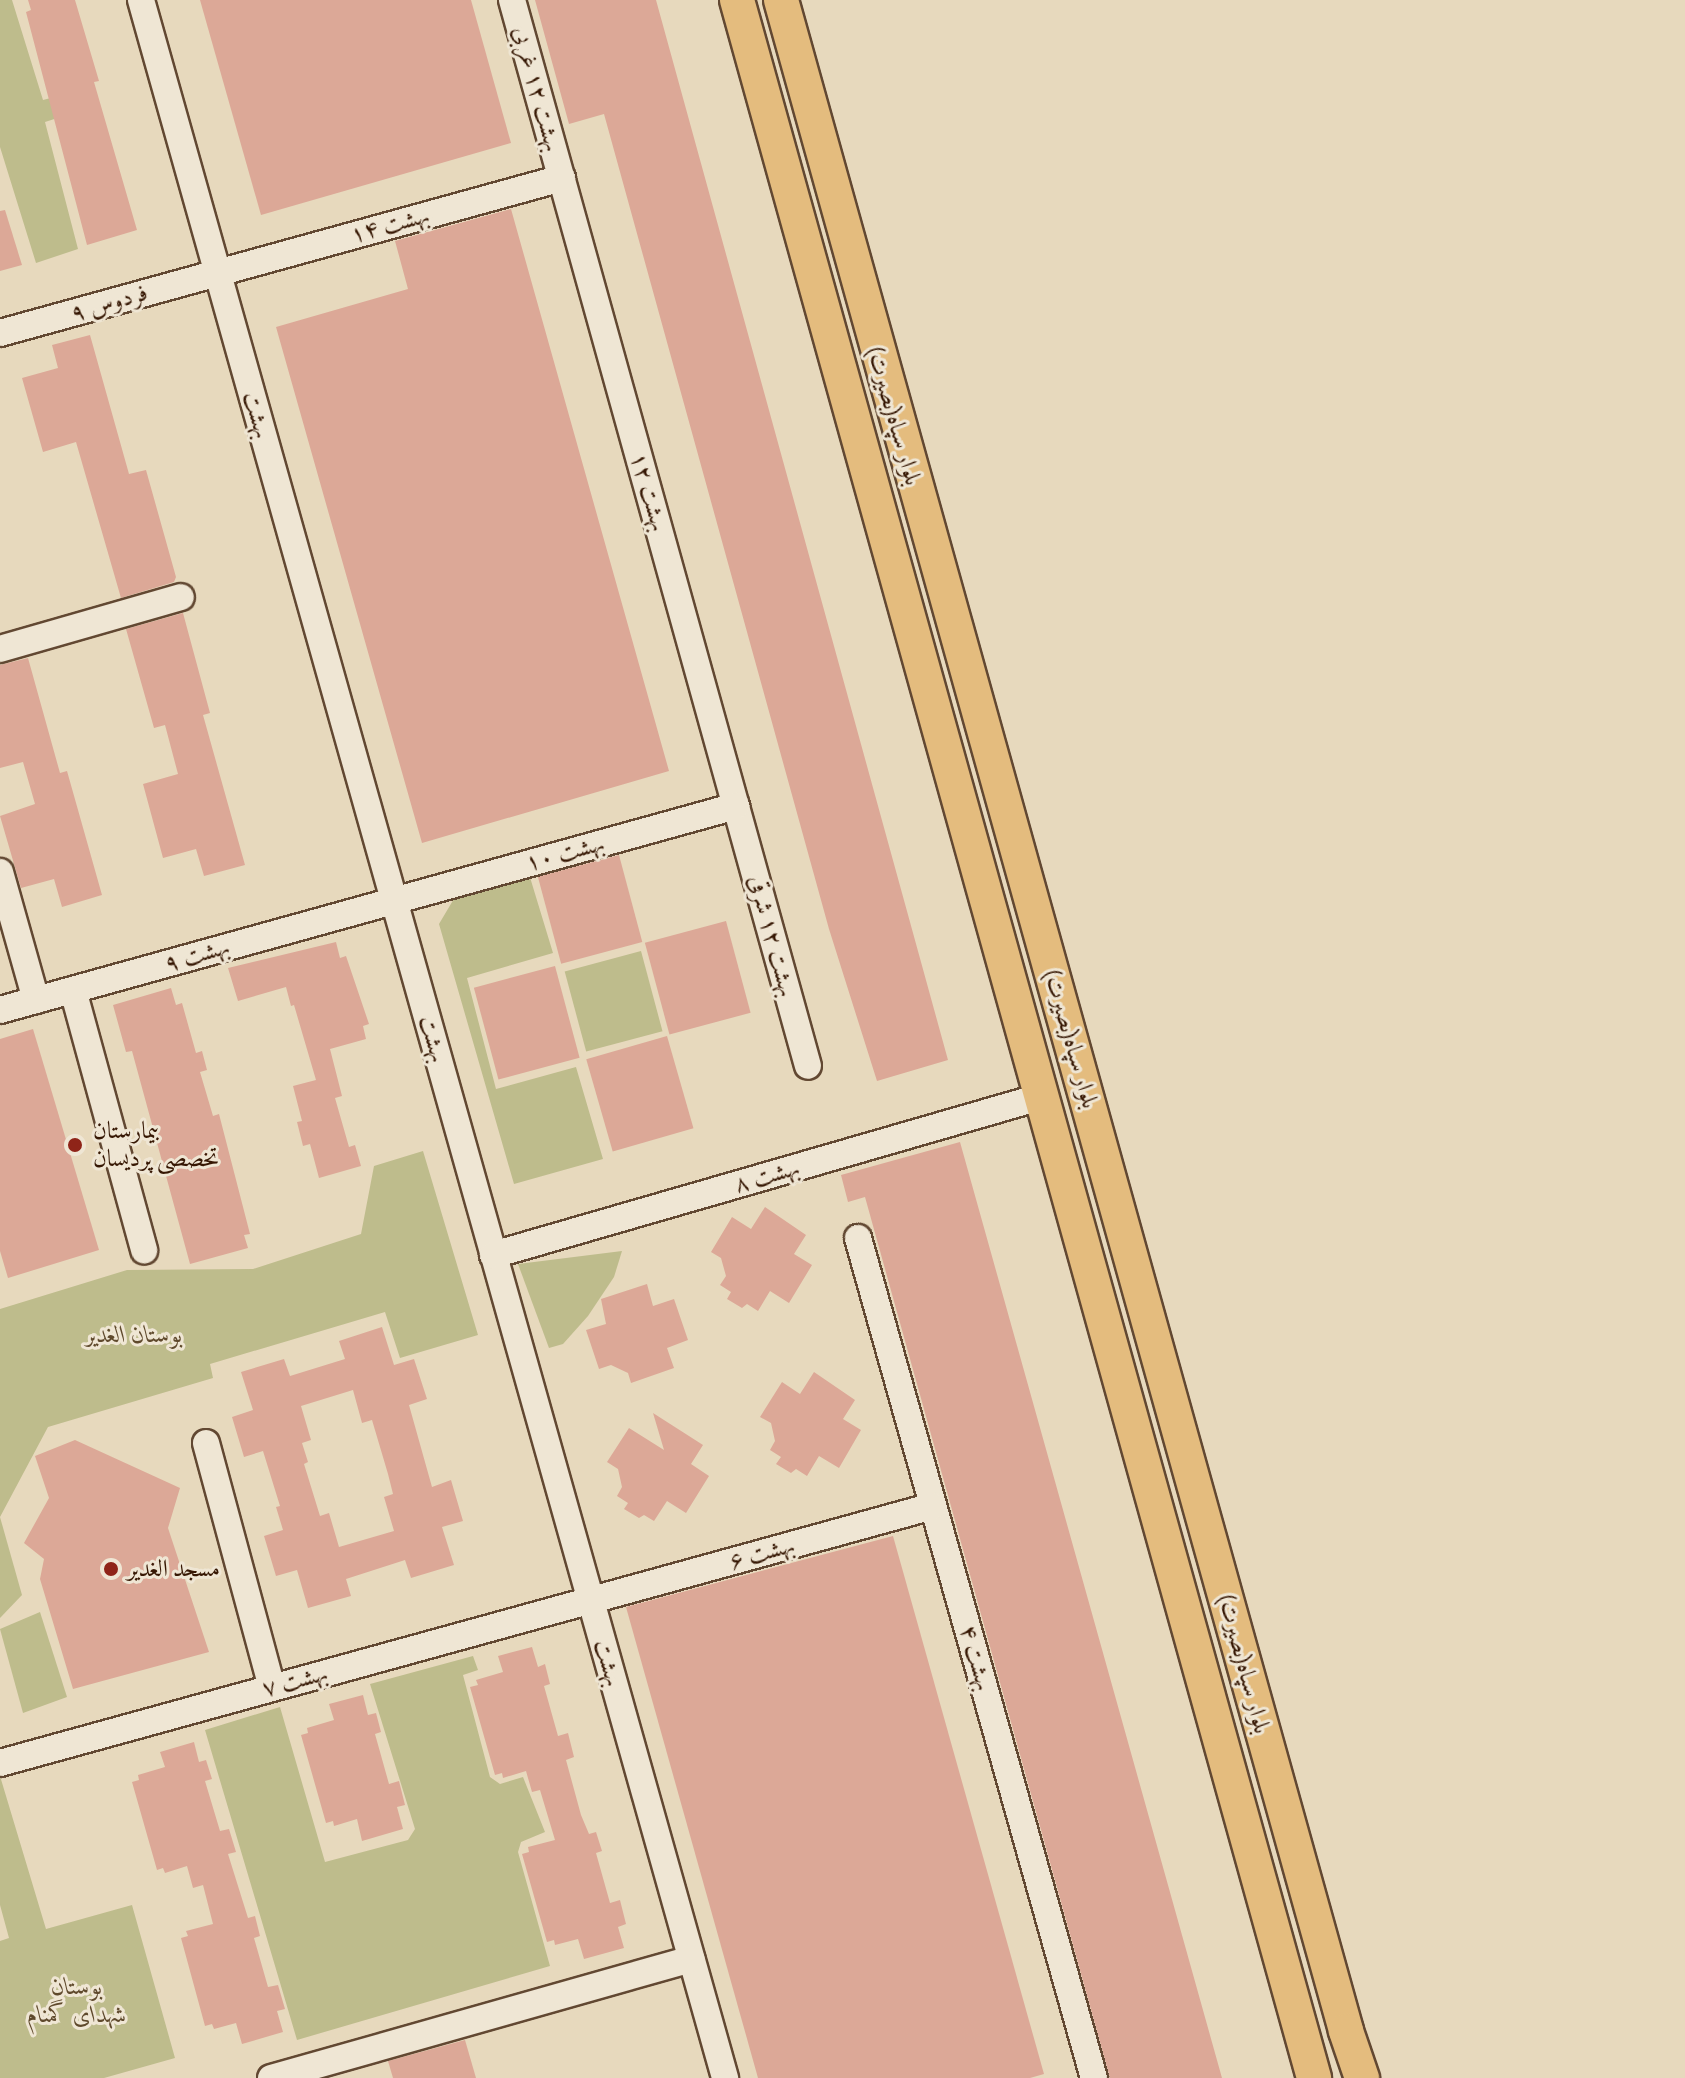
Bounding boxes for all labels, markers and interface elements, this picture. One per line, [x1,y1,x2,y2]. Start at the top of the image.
street label: بهشت ۱۲ غربی [506,23,568,155]
street label: بهشت ۱۴ [347,201,433,249]
street label: فردوس ۹ [67,278,151,328]
street label: بلوار سپاه(بصیرت) [860,343,928,489]
street label: بهشت [237,388,277,442]
street label: بهشت ۱۲ [624,449,674,535]
street label: بهشت ۱۰ [522,829,608,877]
street label: بهشت ۱۲ شرقی [742,872,802,1000]
street label: بهشت ۹ [161,932,233,978]
street label: بلوار سپاه(بصیرت) [1037,966,1105,1112]
street label: بهشت [413,1012,453,1066]
place label: بیمارستان تخصصی پردیسان [93,1117,219,1173]
marker: بیمارستان تخصصی پردیسان [64,1134,86,1156]
street label: بهشت ۸ [731,1153,803,1199]
park label: بوستان الغدیر [85,1321,183,1349]
street label: بهشت ۶ [726,1530,798,1576]
place label: مسجد الغدیر [127,1555,220,1583]
marker: مسجد الغدیر [102,1560,120,1578]
street label: بلوار سپاه(بصیرت) [1212,1591,1276,1737]
street label: بهشت ۴ [953,1622,999,1694]
street label: بهشت [588,1636,628,1690]
street label: بهشت ۷ [259,1658,331,1704]
park label: بوستان شهدای گمنام [27,1973,127,2029]

